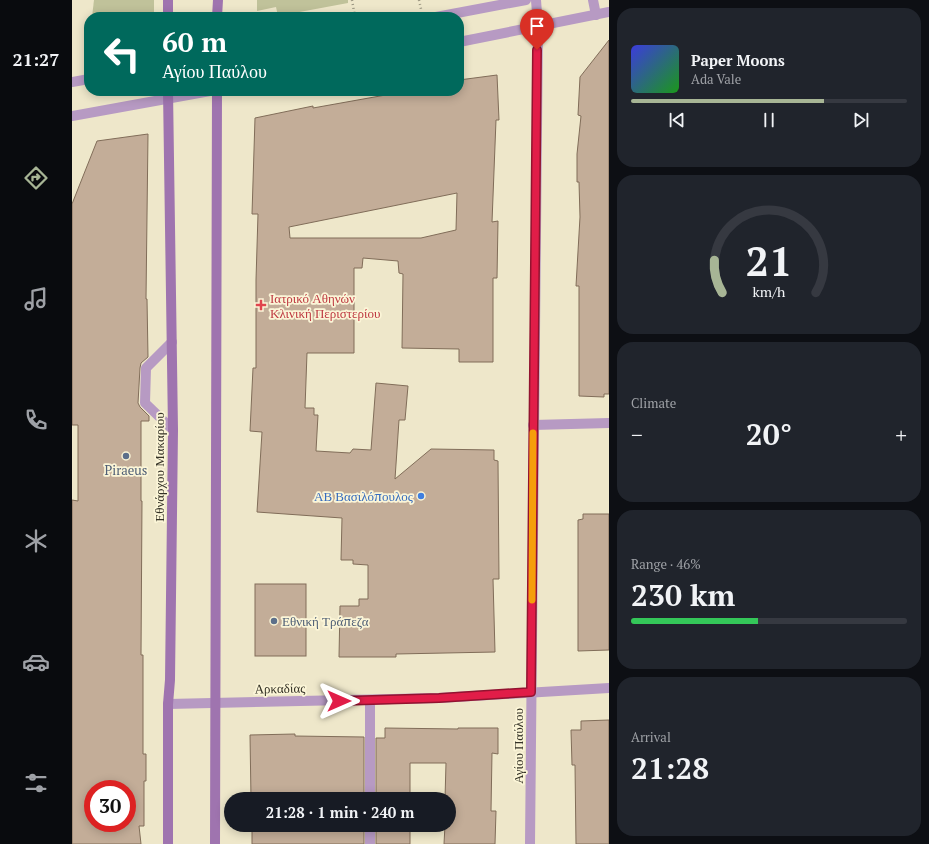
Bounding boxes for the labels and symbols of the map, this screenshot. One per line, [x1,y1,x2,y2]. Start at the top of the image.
pin [520,9,554,50]
place label: Ιατρικό Αθηνών Κλινική Περιστερίου [270,289,380,322]
marker: Ιατρικό Αθηνών Κλινική Περιστερίου [255,299,267,311]
street label: Εθνάρχου Μακαρίου [150,412,168,522]
marker: Piraeus [121,451,131,461]
place label: Piraeus [105,461,147,479]
place label: ΑΒ Βασιλόπουλος [314,487,414,505]
marker: ΑΒ Βασιλόπουλος [416,491,426,501]
place label: Εθνική Τράπεζα [282,612,369,630]
marker: Εθνική Τράπεζα [269,616,279,626]
street label: Αρκαδίας [254,679,306,697]
position arrow [318,680,360,722]
street label: Αγίου Παύλου [509,708,527,784]
speed limit sign: 30 [84,780,136,832]

